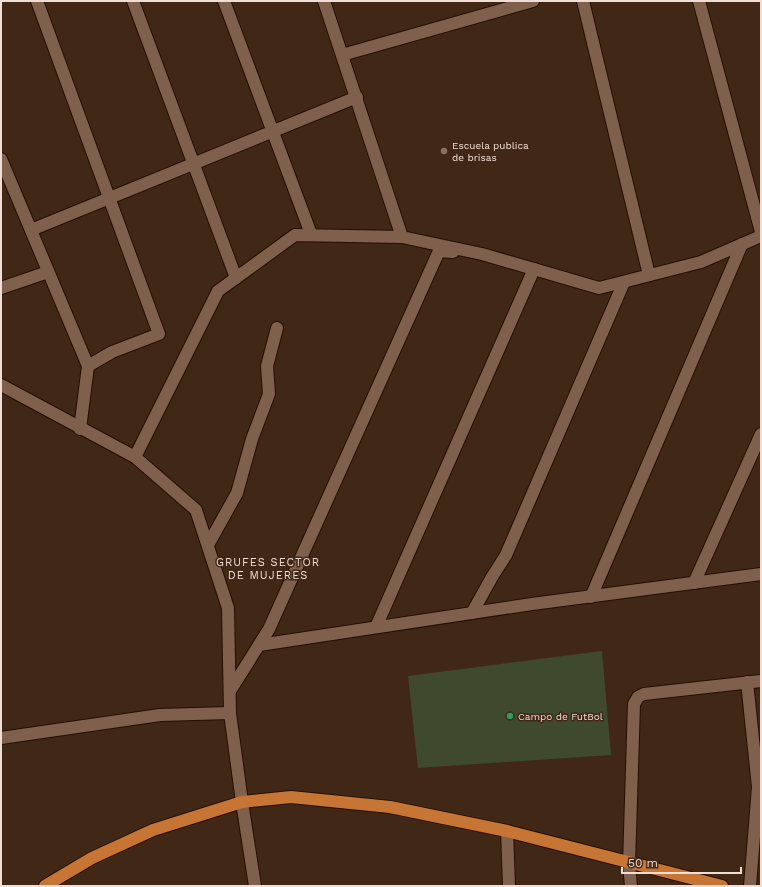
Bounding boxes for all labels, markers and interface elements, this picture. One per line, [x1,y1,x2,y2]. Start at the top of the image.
place label: Escuela publica de brisas [452,140,529,163]
marker: Escuela publica de brisas [439,146,449,156]
district label: GRUFES SECTOR DE MUJERES [216,556,320,582]
marker: Campo de FutBol [505,711,515,721]
place label: Campo de FutBol [518,711,603,722]
scale bar [622,849,741,875]
text: 50 m [628,856,658,870]

